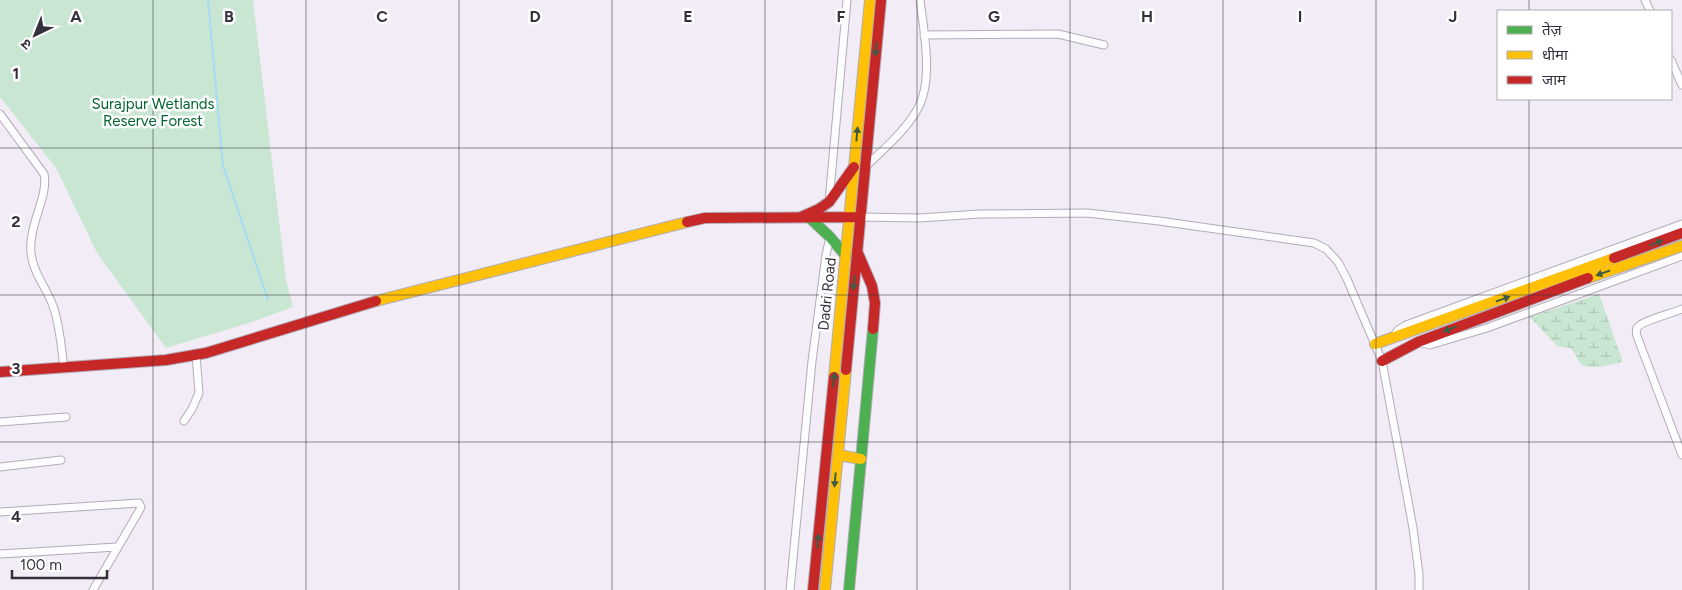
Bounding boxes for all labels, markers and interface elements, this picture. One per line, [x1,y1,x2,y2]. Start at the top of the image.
text: A [70,7,82,26]
text: B [224,7,234,26]
text: C [376,7,388,26]
text: D [529,7,541,26]
text: E [683,7,693,26]
text: F [837,7,846,26]
text: G [988,7,1000,26]
text: H [1141,7,1153,26]
text: I [1298,7,1302,26]
text: J [1449,7,1457,26]
north arrow [10,10,60,60]
legend [1497,10,1672,100]
text: तेज़ [1542,21,1563,39]
text: उ [17,35,35,53]
one-way arrow [872,41,880,57]
text: धीमा [1542,46,1569,64]
text: 1 [13,64,19,83]
text: जाम [1542,71,1567,89]
park label: Surajpur Wetlands Reserve Forest [91,95,215,130]
one-way arrow [854,126,862,142]
text: 2 [11,212,21,231]
one-way arrow [1649,238,1663,246]
street label: Dadri Road [814,256,840,332]
one-way arrow [1595,270,1610,278]
one-way arrow [850,275,858,291]
one-way arrow [1496,294,1511,302]
one-way arrow [1443,326,1457,334]
text: 3 [12,359,21,378]
one-way arrow [830,371,838,387]
one-way arrow [831,472,839,488]
text: 4 [11,507,21,526]
one-way arrow [814,533,822,549]
scale bar [12,548,108,580]
text: 100 m [20,556,62,574]

